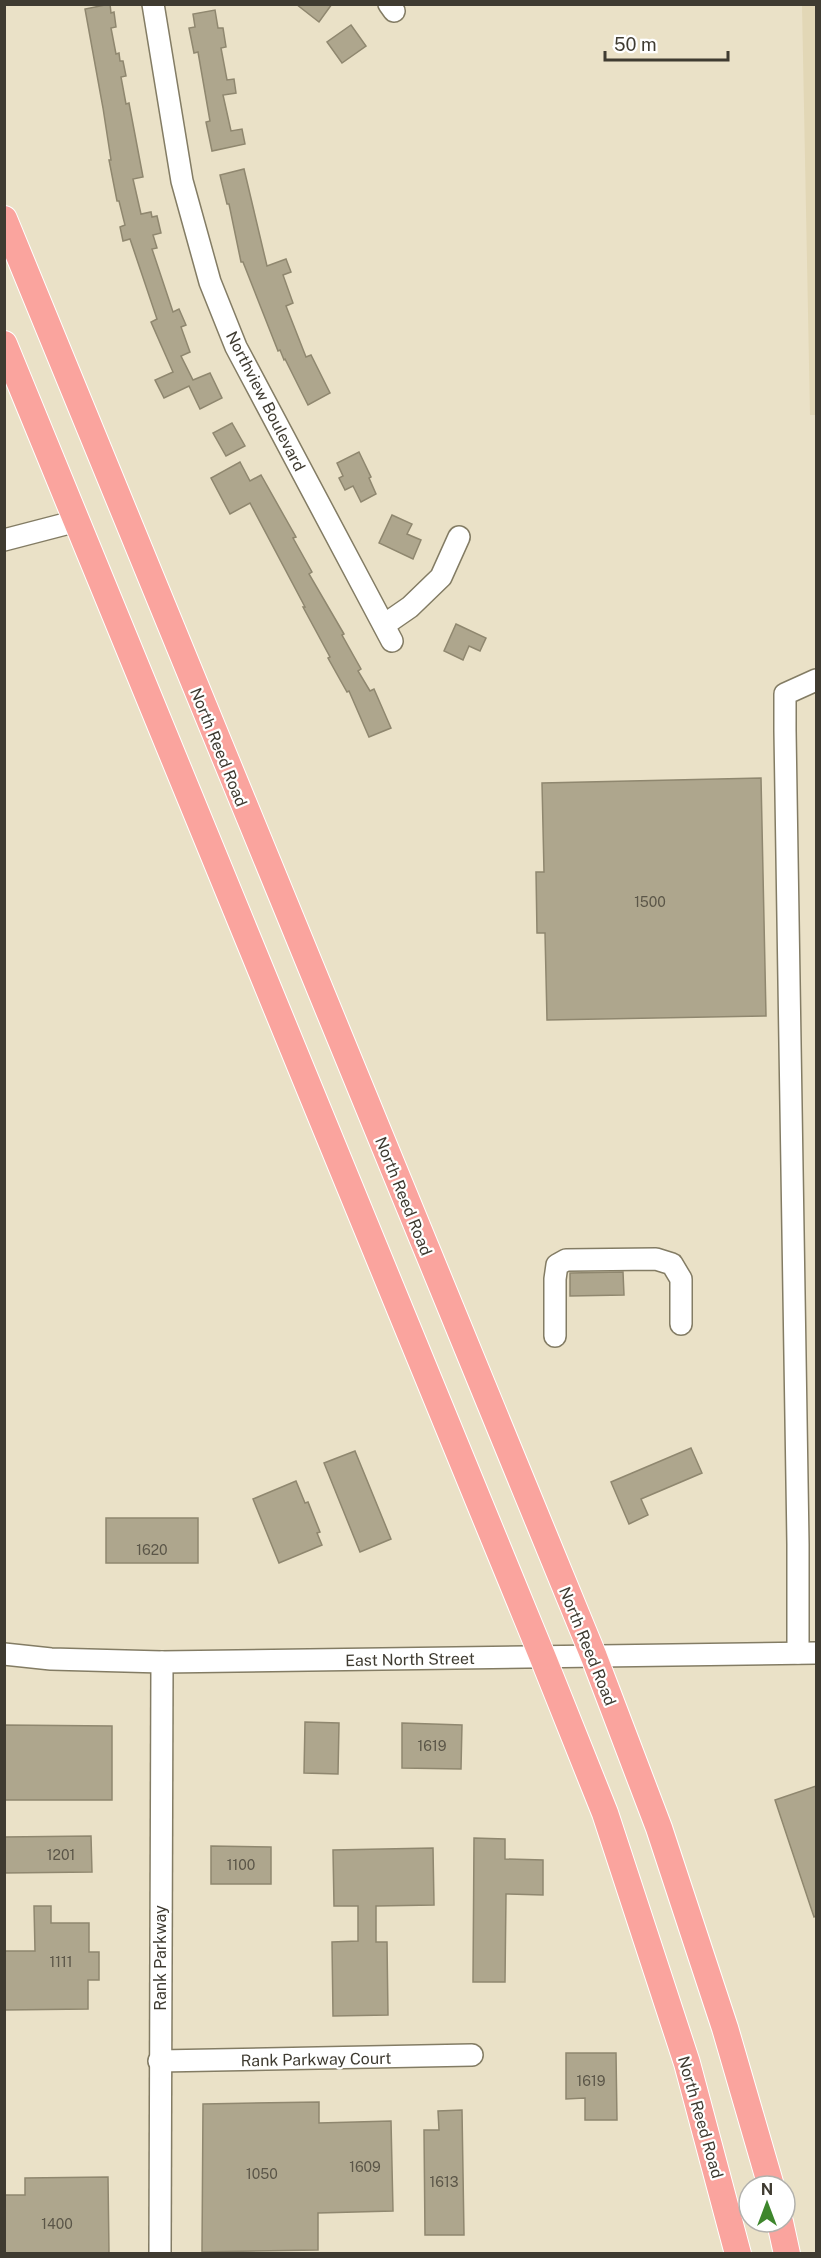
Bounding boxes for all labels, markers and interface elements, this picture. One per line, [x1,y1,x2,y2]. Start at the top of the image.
scale bar [605,24,728,62]
text: 50 m [614,34,657,55]
street label: Northview Boulevard [222,328,309,474]
street label: North Reed Road [186,685,251,809]
house number: 1500 [634,894,666,910]
street label: North Reed Road [371,1134,436,1258]
house number: 1620 [136,1542,168,1558]
street label: North Reed Road [555,1584,620,1708]
street label: East North Street [345,1649,475,1670]
house number: 1619 [418,1738,447,1754]
house number: 1201 [47,1847,75,1863]
house number: 1100 [227,1857,255,1873]
street label: Rank Parkway [151,1905,170,2011]
house number: 1111 [50,1954,72,1970]
street label: Rank Parkway Court [240,2049,392,2070]
street label: North Reed Road [674,2054,727,2180]
house number: 1619 [577,2073,606,2089]
house number: 1609 [349,2159,381,2175]
house number: 1050 [246,2166,278,2182]
house number: 1613 [430,2174,459,2190]
north arrow [737,2174,797,2234]
text: N [761,2180,773,2199]
house number: 1400 [41,2216,73,2232]

